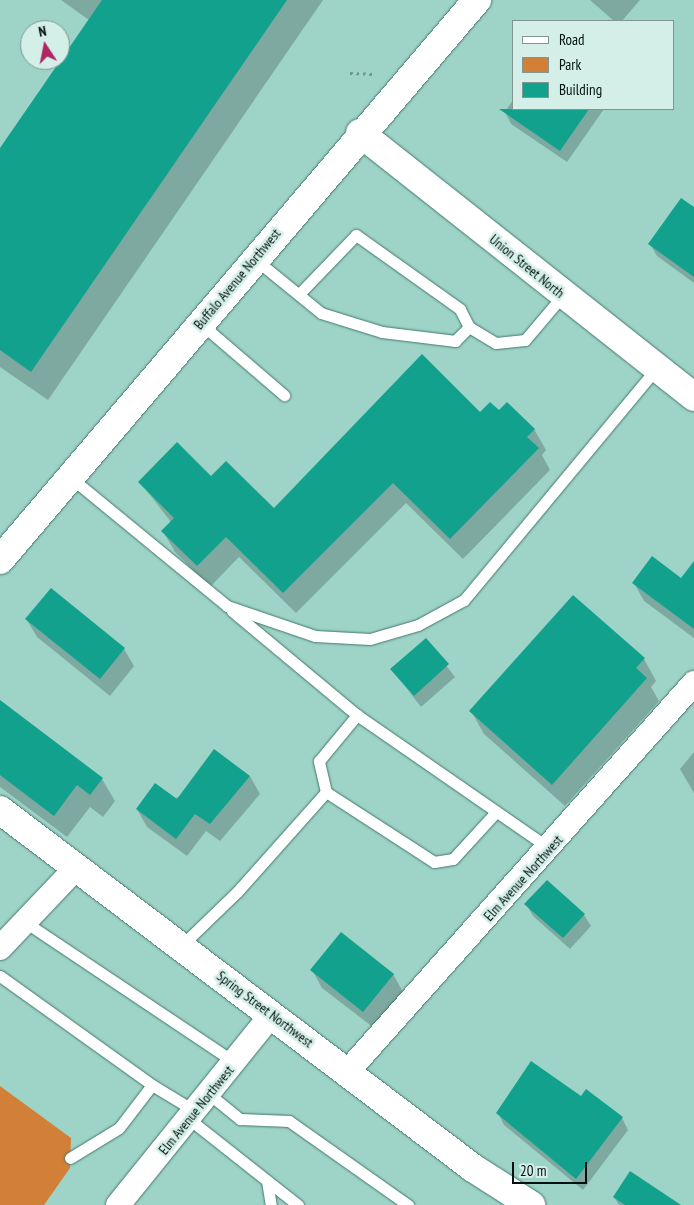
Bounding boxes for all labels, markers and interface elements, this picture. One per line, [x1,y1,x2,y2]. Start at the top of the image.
north arrow [20,20,70,70]
legend [512,20,674,110]
text: N [37,22,48,41]
text: Road [559,30,585,49]
text: Park [559,55,581,74]
text: Building [559,80,602,99]
street label: Buffalo Avenue Northwest [190,225,284,333]
street label: Union Street North [486,231,568,301]
street label: Elm Avenue Northwest [480,832,566,924]
street label: Spring Street Northwest [213,967,317,1051]
street label: Elm Avenue Northwest [155,1062,237,1158]
scale bar [514,1152,589,1184]
text: 20 m [520,1161,546,1180]

